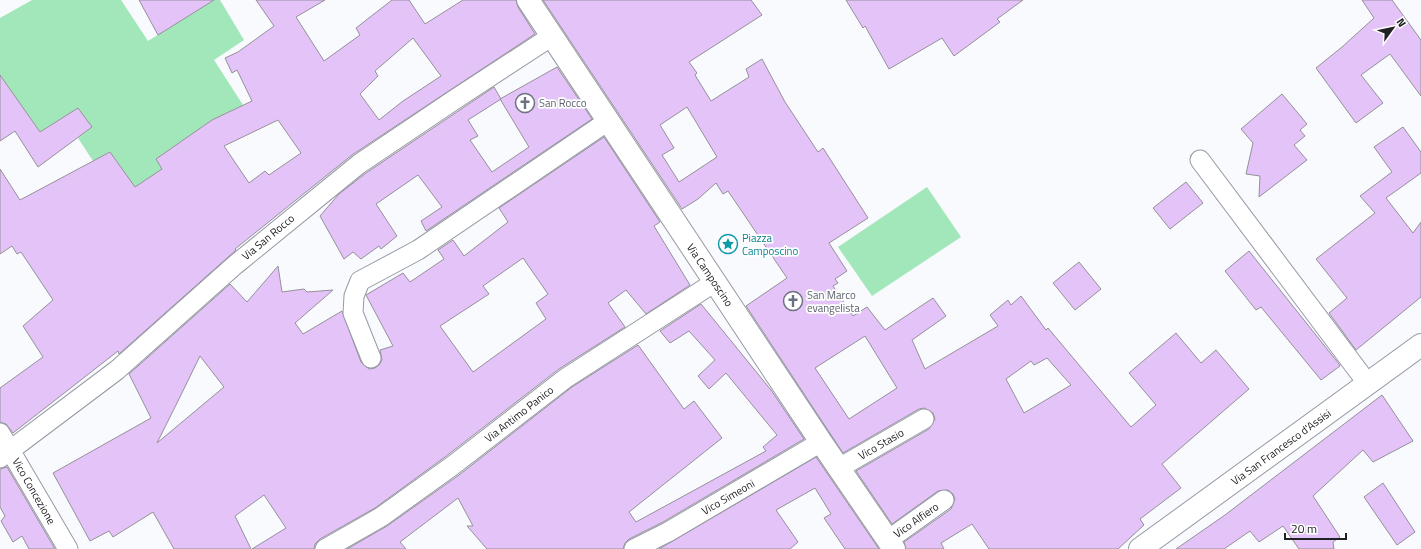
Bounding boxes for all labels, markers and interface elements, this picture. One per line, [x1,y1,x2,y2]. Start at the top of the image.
north arrow [1373,8,1413,48]
text: N [1393,15,1410,30]
church icon: San Rocco [514,92,536,114]
place label: San Rocco [539,95,587,111]
street label: Via San Rocco [238,210,298,264]
place label: Piazza Camposcino [742,230,799,259]
place icon: Piazza Camposcino [717,233,739,255]
street label: Via Camposcino [683,240,737,310]
place label: San Marco evangelista [807,287,860,316]
church icon: San Marco evangelista [782,290,804,312]
street label: Via Antimo Panico [481,382,557,446]
street label: Via San Francesco d'Assisi [1228,405,1334,489]
street label: Vico Stasio [855,424,907,464]
street label: Vico Concezione [8,455,60,528]
street label: Vico Simeoni [698,475,758,519]
street label: Vico Alfiero [890,498,942,541]
scale bar [1285,515,1346,541]
text: 20 m [1291,519,1317,538]

